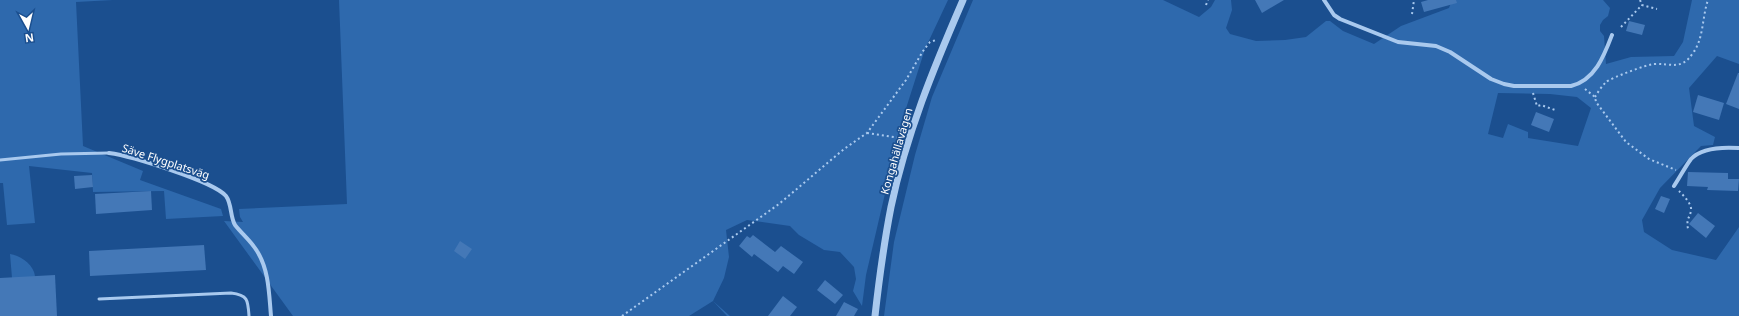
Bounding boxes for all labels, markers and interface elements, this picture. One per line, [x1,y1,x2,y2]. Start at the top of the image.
north arrow [8,8,48,48]
text: N [24,30,35,46]
street label: Kongahällavägen [876,106,916,196]
street label: Säve Flygplatsväg [120,140,212,182]

